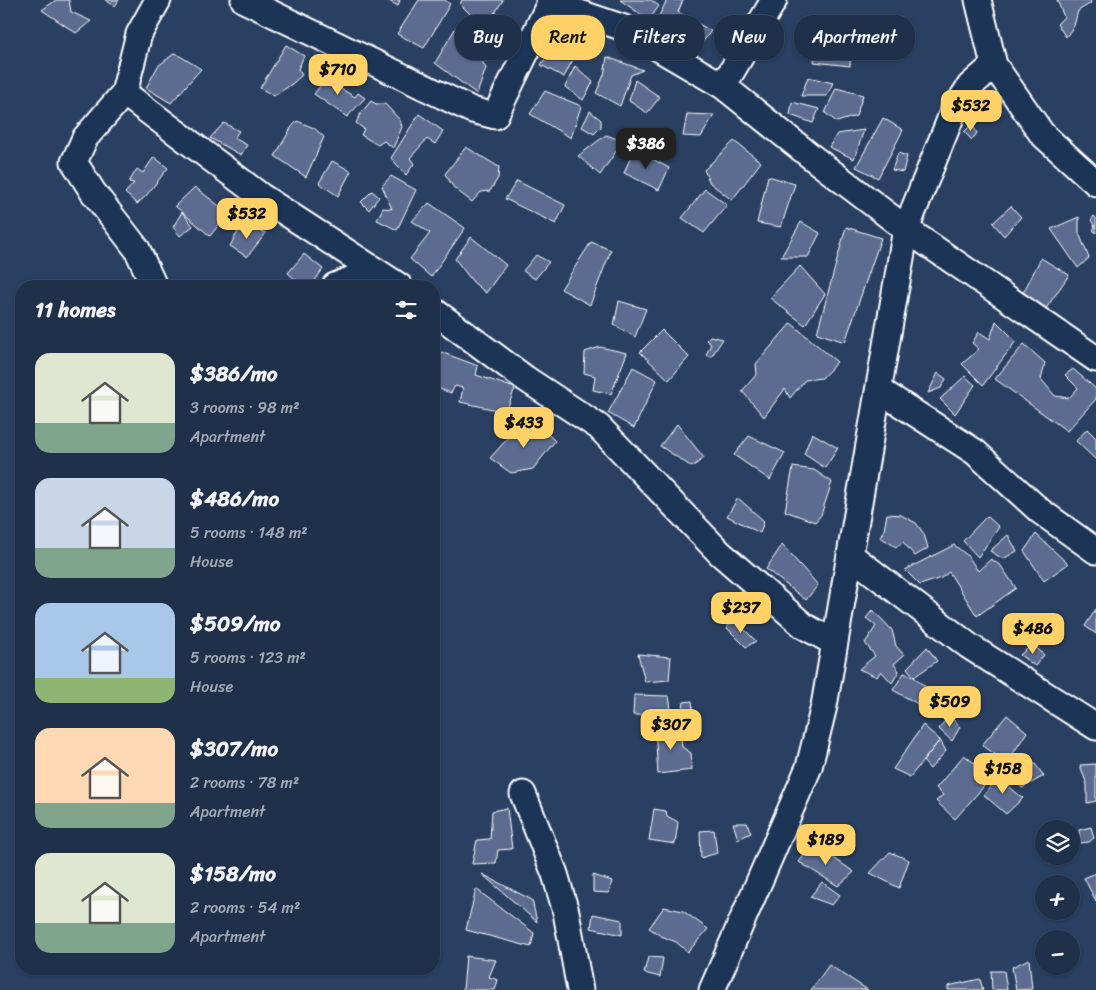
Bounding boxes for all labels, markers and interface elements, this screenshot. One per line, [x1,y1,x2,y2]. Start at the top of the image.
chip: Buy [455,15,521,60]
chip: Rent [531,15,605,60]
chip: Filters [615,15,704,60]
chip: New [714,15,784,60]
chip: Apartment [794,15,915,60]
pin: $710 [308,54,368,96]
text: $710 [320,55,356,84]
pin: $532 [941,90,1001,132]
text: $532 [952,91,990,120]
pin: $386 [616,128,676,170]
text: $386 [627,129,665,158]
pin: $532 [217,198,277,240]
text: $532 [228,199,266,228]
text: 11 homes [35,291,116,329]
icon: filters [392,296,420,324]
text: $386/mo [190,355,277,393]
icon: home [75,373,135,433]
text: 3 rooms · 98 m² [190,393,299,422]
pin: $433 [494,406,554,449]
text: $433 [505,408,543,437]
text: Apartment [190,422,266,451]
text: $486/mo [190,480,279,518]
icon: home [75,498,135,558]
text: 5 rooms · 148 m² [190,518,307,547]
text: House [190,547,233,576]
pin: $237 [711,592,771,634]
text: $237 [722,593,760,622]
text: $509/mo [190,605,280,643]
pin: $486 [1003,612,1063,655]
text: $486 [1013,614,1053,643]
icon: home [75,623,135,683]
text: 5 rooms · 123 m² [190,643,306,672]
text: House [190,672,233,701]
pin: $509 [920,686,980,728]
text: $509 [930,687,970,716]
pin: $307 [641,708,701,751]
text: $307 [652,710,690,739]
text: $307/mo [190,730,278,768]
icon: home [75,748,135,808]
pin: $158 [973,752,1033,795]
text: $158 [984,754,1022,783]
text: 2 rooms · 78 m² [190,768,299,797]
text: Apartment [190,797,266,826]
map controls [1035,820,1080,975]
button: layers [1035,820,1080,865]
pin: $189 [796,824,856,866]
text: $189 [807,825,845,854]
text: $158/mo [190,855,276,893]
icon: home [75,873,135,933]
button: + [1035,875,1080,920]
text: 2 rooms · 54 m² [190,893,300,922]
text: Apartment [190,922,266,951]
button: − [1035,930,1080,975]

